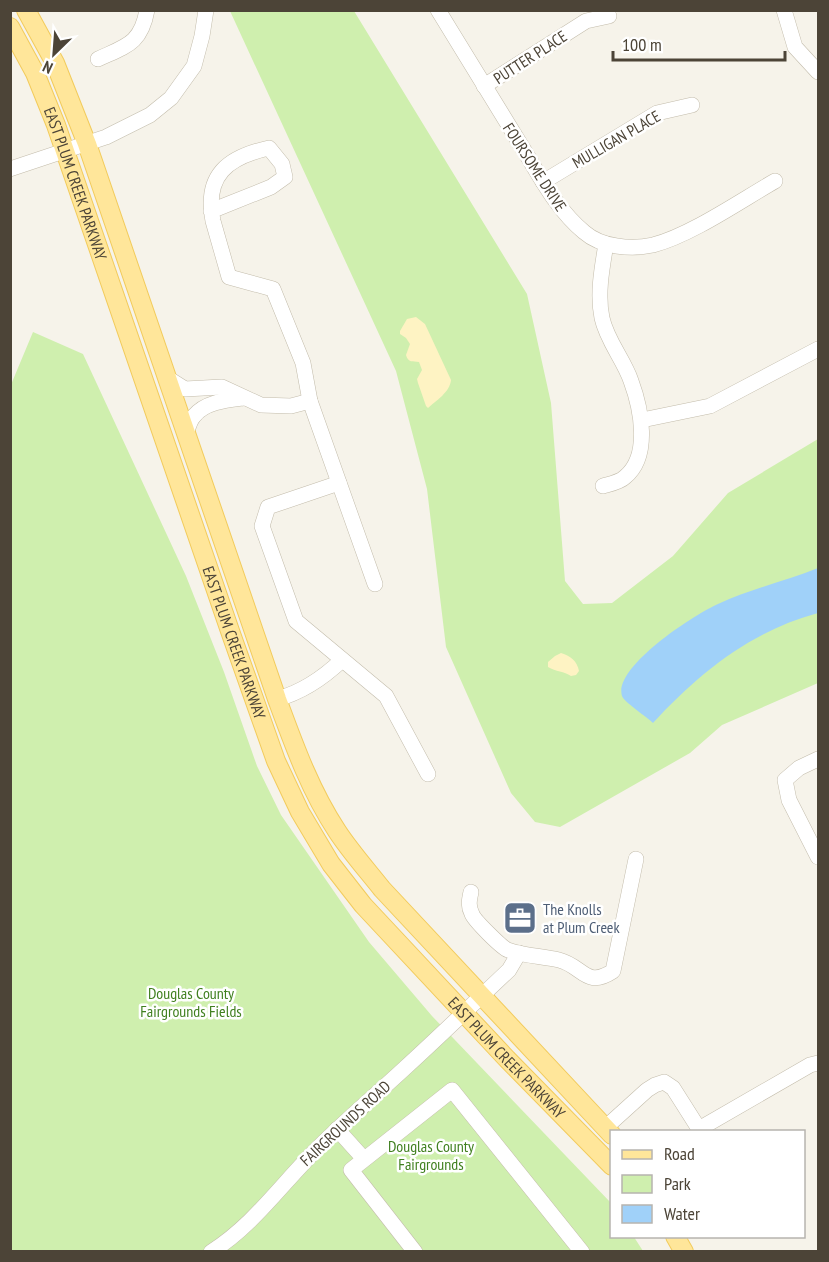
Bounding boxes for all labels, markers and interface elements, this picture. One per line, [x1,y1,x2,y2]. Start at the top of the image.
north arrow [24,24,84,84]
scale bar [613,24,786,62]
street label: PUTTER PLACE [490,26,571,88]
text: 100 m [622,33,662,56]
text: N [40,57,56,78]
street label: EAST PLUM CREEK PARKWAY [40,104,112,263]
street label: MULLIGAN PLACE [568,106,664,172]
street label: FOURSOME DRIVE [499,119,571,215]
street label: EAST PLUM CREEK PARKWAY [198,564,271,722]
place label: The Knolls at Plum Creek [543,899,620,937]
office icon: The Knolls at Plum Creek [502,900,538,936]
park label: Douglas County Fairgrounds Fields [140,983,242,1021]
street label: EAST PLUM CREEK PARKWAY [444,993,570,1123]
street label: FAIRGROUNDS ROAD [296,1076,394,1170]
legend [610,1130,805,1238]
park label: Douglas County Fairgrounds [388,1136,474,1174]
text: Road [664,1142,695,1165]
text: Park [664,1172,691,1195]
text: Water [664,1202,700,1225]

